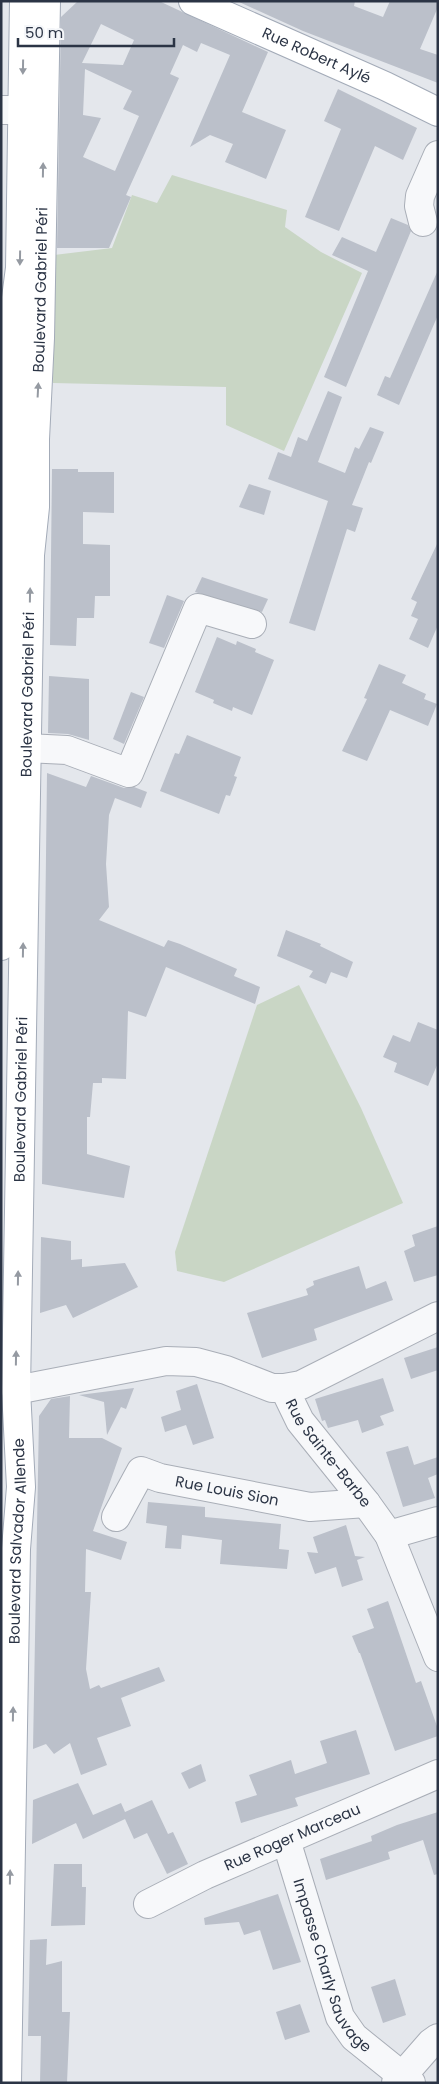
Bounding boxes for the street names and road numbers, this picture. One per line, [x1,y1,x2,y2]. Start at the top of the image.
street label: Rue Robert Aylé [259,22,374,88]
street label: Boulevard Gabriel Péri [27,207,52,373]
street label: Boulevard Gabriel Péri [15,612,39,777]
street label: Boulevard Gabriel Péri [8,1017,32,1182]
street label: Rue Sainte-Barbe [281,1395,376,1512]
street label: Boulevard Salvador Allende [3,1438,31,1644]
street label: Rue Louis Sion [174,1470,281,1511]
street label: Rue Roger Marceau [221,1798,363,1876]
street label: Impasse Charly Sauvage [288,1876,376,2057]

